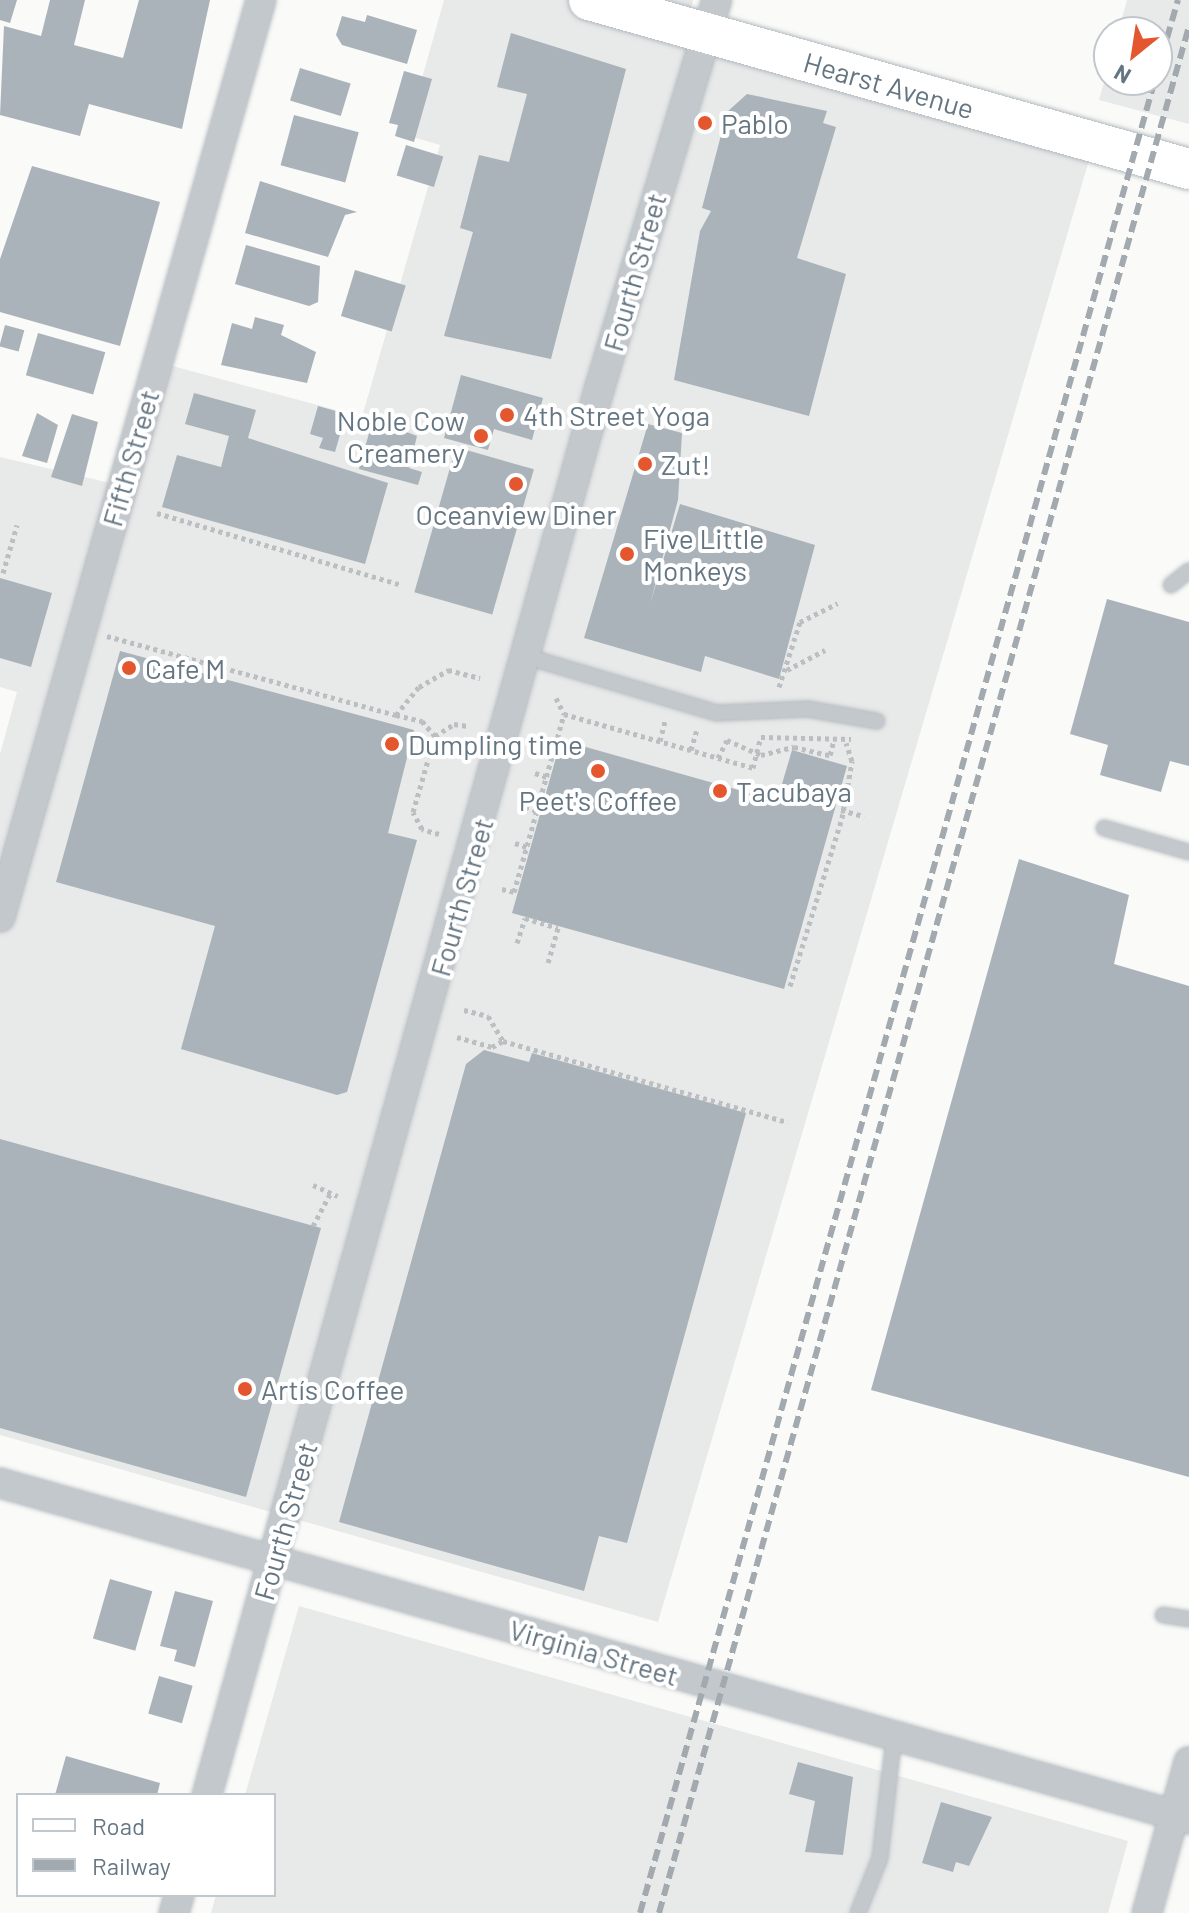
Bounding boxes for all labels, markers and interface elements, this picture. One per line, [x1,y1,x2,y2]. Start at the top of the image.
north arrow [1093,16,1173,96]
street label: Hearst Avenue [800,45,978,125]
text: N [1109,60,1135,90]
place label: Pablo [721,106,789,140]
marker: Pablo [696,114,714,132]
street label: Fourth Street [595,189,673,355]
street label: Fifth Street [95,386,165,530]
place label: 4th Street Yoga [523,398,710,432]
place label: Noble Cow Creamery [337,403,465,469]
marker: 4th Street Yoga [498,406,516,424]
marker: Noble Cow Creamery [472,427,490,445]
place label: Zut! [661,447,711,481]
marker: Zut! [636,455,654,473]
marker: Oceanview Diner [507,475,525,493]
place label: Oceanview Diner [415,497,617,531]
place label: Five Little Monkeys [643,521,764,587]
marker: Five Little Monkeys [618,545,636,563]
place label: Cafe M [145,651,225,685]
marker: Cafe M [120,659,138,677]
place label: Dumpling time [408,727,583,761]
marker: Dumpling time [383,735,401,753]
marker: Peet's Coffee [589,762,607,780]
place label: Tacubaya [736,774,852,808]
marker: Tacubaya [711,782,729,800]
place label: Peet's Coffee [519,783,677,817]
street label: Fourth Street [422,814,500,980]
place label: Artís Coffee [261,1372,404,1406]
marker: Artís Coffee [236,1380,254,1398]
street label: Fourth Street [246,1438,324,1604]
street label: Virginia Street [506,1612,682,1692]
legend [16,1793,276,1897]
text: Road [92,1811,145,1840]
text: Railway [92,1851,171,1880]

